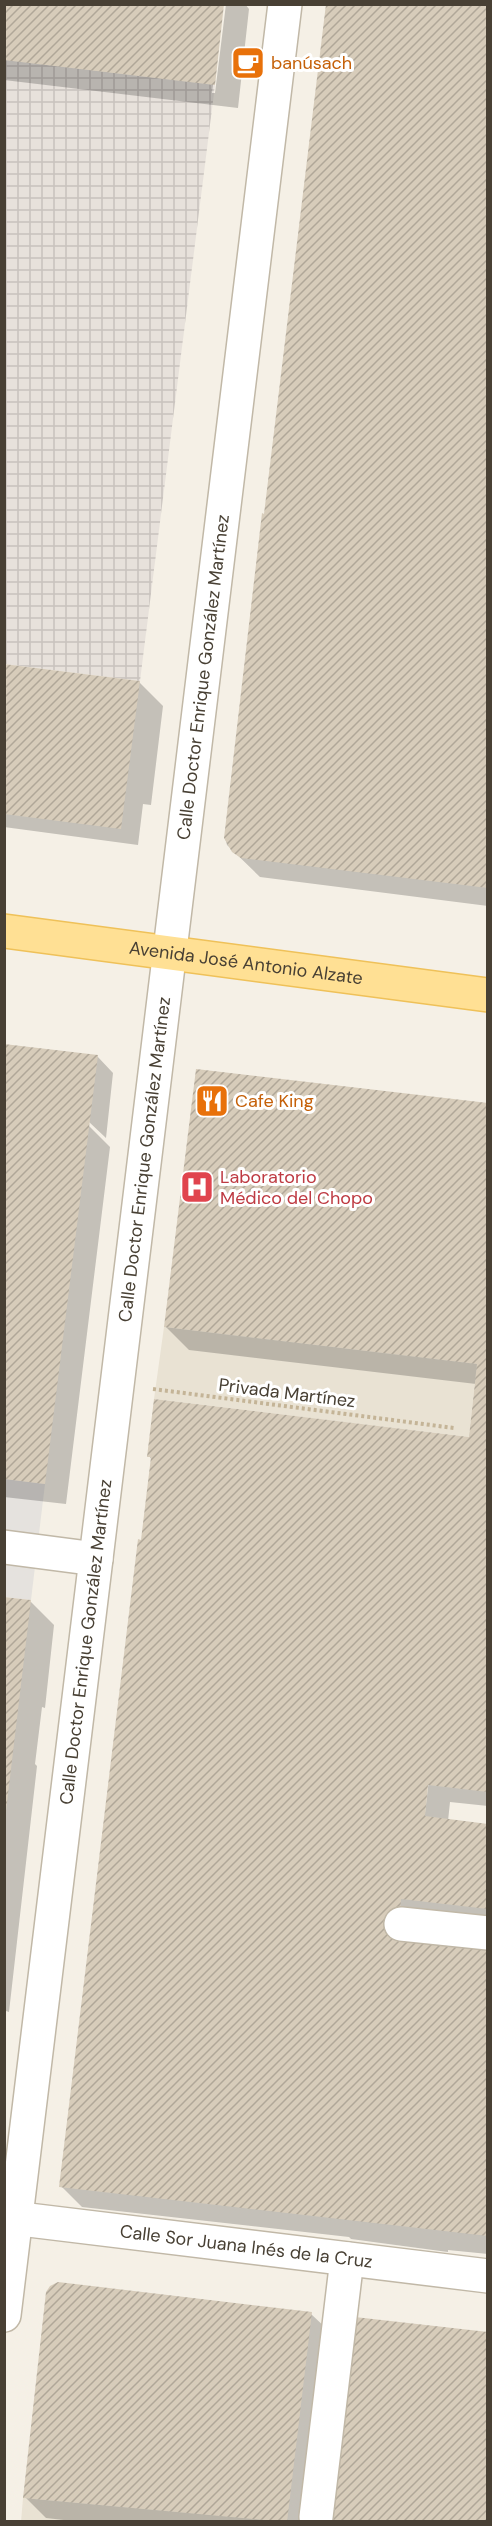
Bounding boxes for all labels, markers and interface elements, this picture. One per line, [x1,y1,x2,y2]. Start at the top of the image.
cafe icon: banúsach [230,45,266,81]
place label: banúsach [271,51,352,75]
street label: Calle Doctor Enrique González Martínez [171,513,235,841]
street label: Avenida José Antonio Alzate [128,936,364,990]
street label: Calle Doctor Enrique González Martínez [113,995,176,1324]
restaurant icon: Cafe King [194,1083,230,1119]
place label: Cafe King [235,1089,314,1113]
place label: Laboratorio Médico del Chopo [220,1165,373,1210]
hospital icon: Laboratorio Médico del Chopo [179,1169,215,1205]
street label: Privada Martínez [217,1373,357,1413]
street label: Calle Doctor Enrique González Martínez [54,1478,118,1806]
street label: Calle Sor Juana Inés de la Cruz [119,2219,374,2274]

